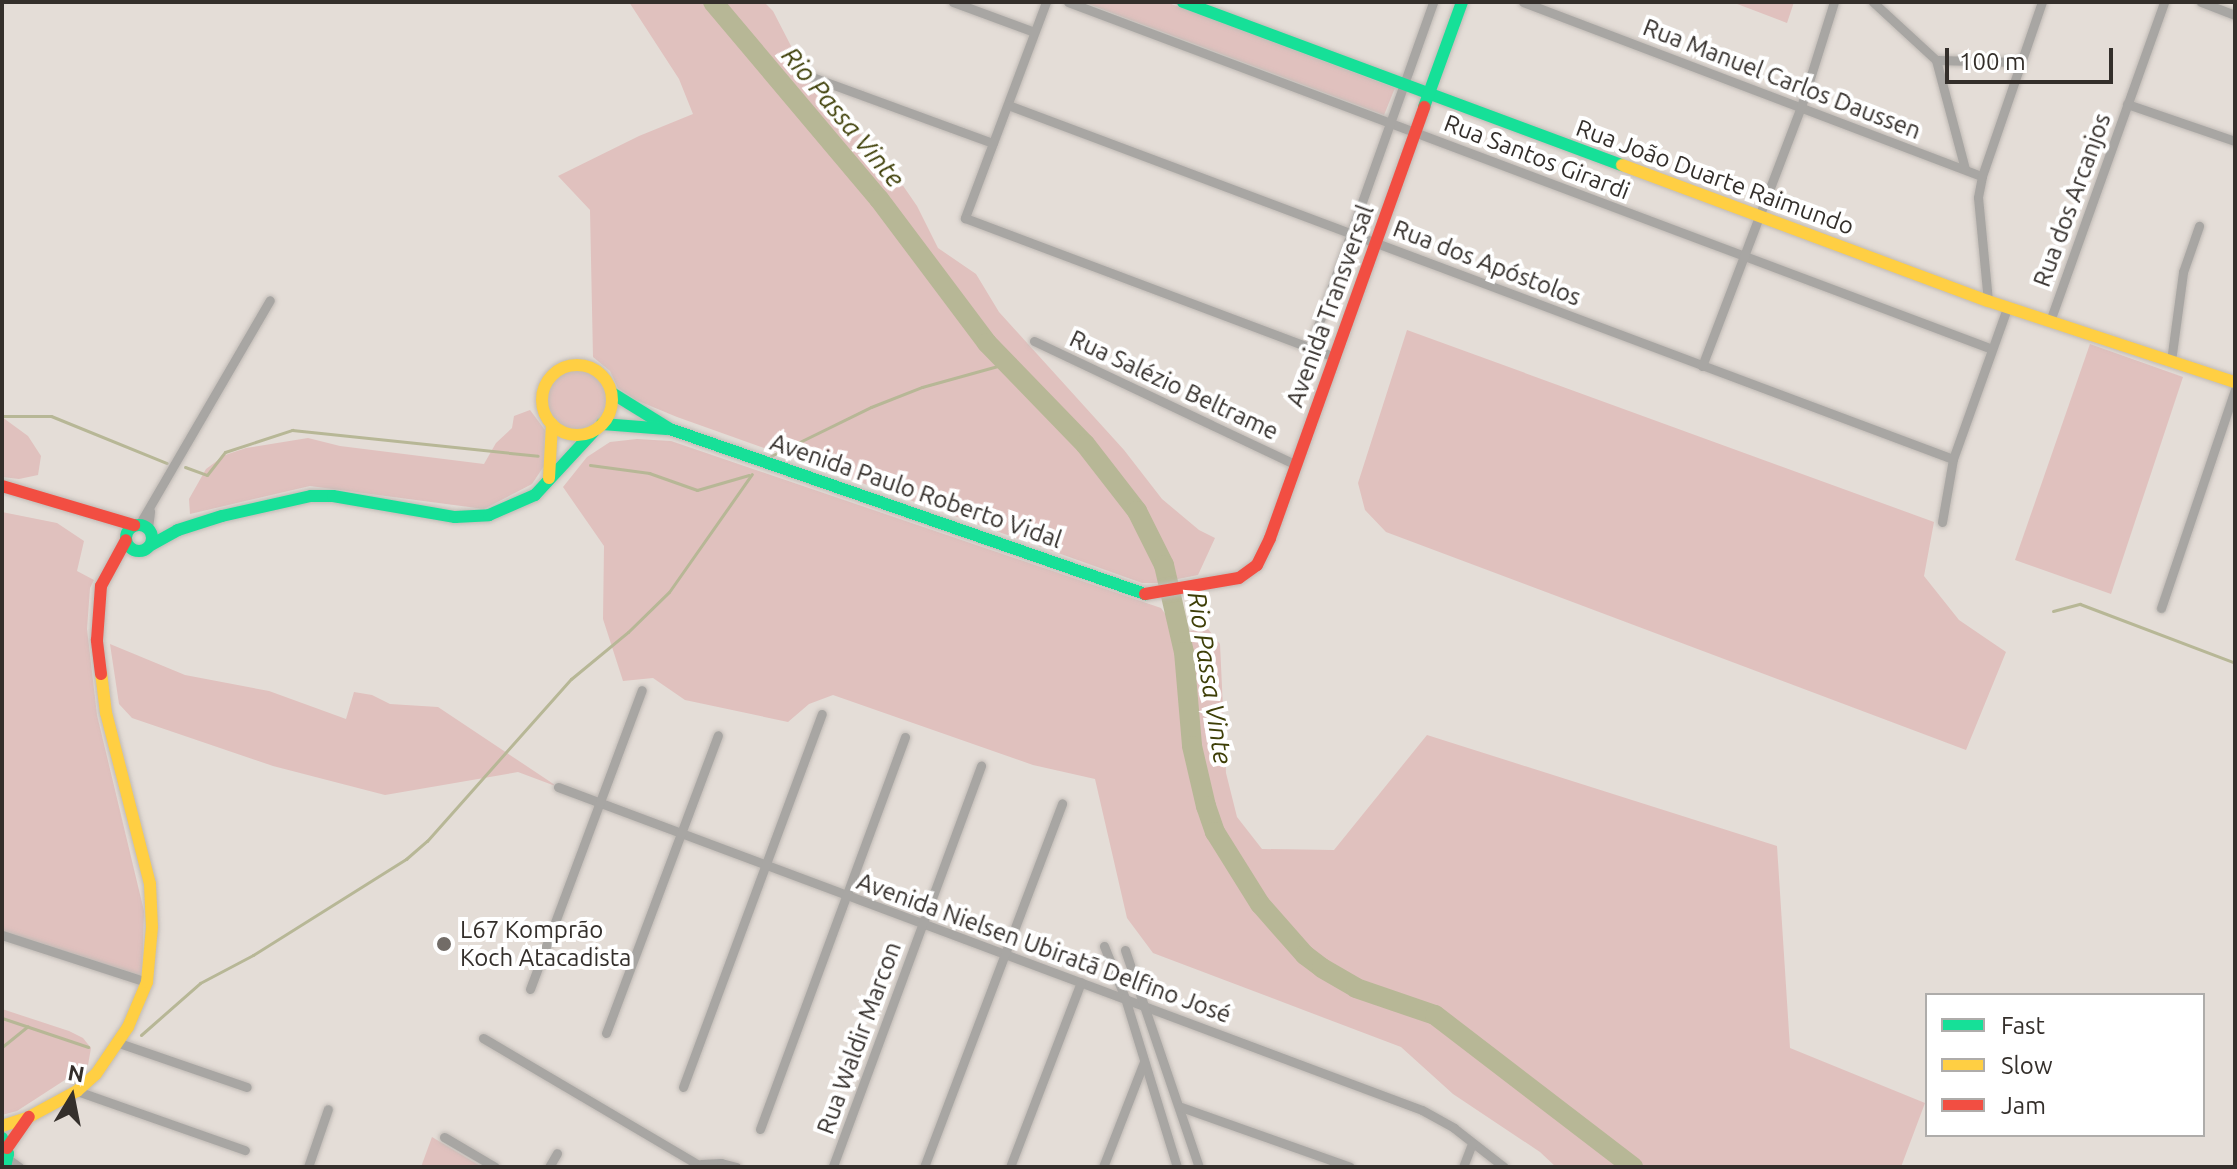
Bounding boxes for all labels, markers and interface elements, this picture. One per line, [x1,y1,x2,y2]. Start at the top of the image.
street label: Rua Manuel Carlos Daussen [1639,13,1925,145]
scale bar [1949,32,2117,82]
water label: Rio Passa Vinte [775,40,911,194]
text: 100 m [1959,48,2026,75]
street label: Rua Santos Girardi [1440,108,1634,206]
street label: Rua dos Arcanjos [2027,109,2117,291]
street label: Rua João Duarte Raimundo [1572,113,1858,241]
street label: Avenida Transversal [1280,201,1380,411]
street label: Rua dos Apóstolos [1389,214,1585,312]
street label: Rua Salézio Beltrame [1065,324,1283,446]
street label: Avenida Paulo Roberto Vidal [766,428,1066,554]
water label: Rio Passa Vinte [1181,590,1239,766]
street label: Avenida Nielsen Ubiratã Delfino José [853,867,1235,1029]
place label: L67 Komprão Koch Atacadista [460,916,631,972]
marker: L67 Komprão Koch Atacadista [435,935,453,953]
street label: Rua Waldir Marcon [811,938,907,1138]
legend [1925,993,2205,1137]
text: Fast [2001,1012,2045,1039]
text: Slow [2001,1052,2053,1079]
north arrow [32,1057,112,1137]
text: N [66,1059,87,1087]
text: Jam [2001,1092,2046,1119]

